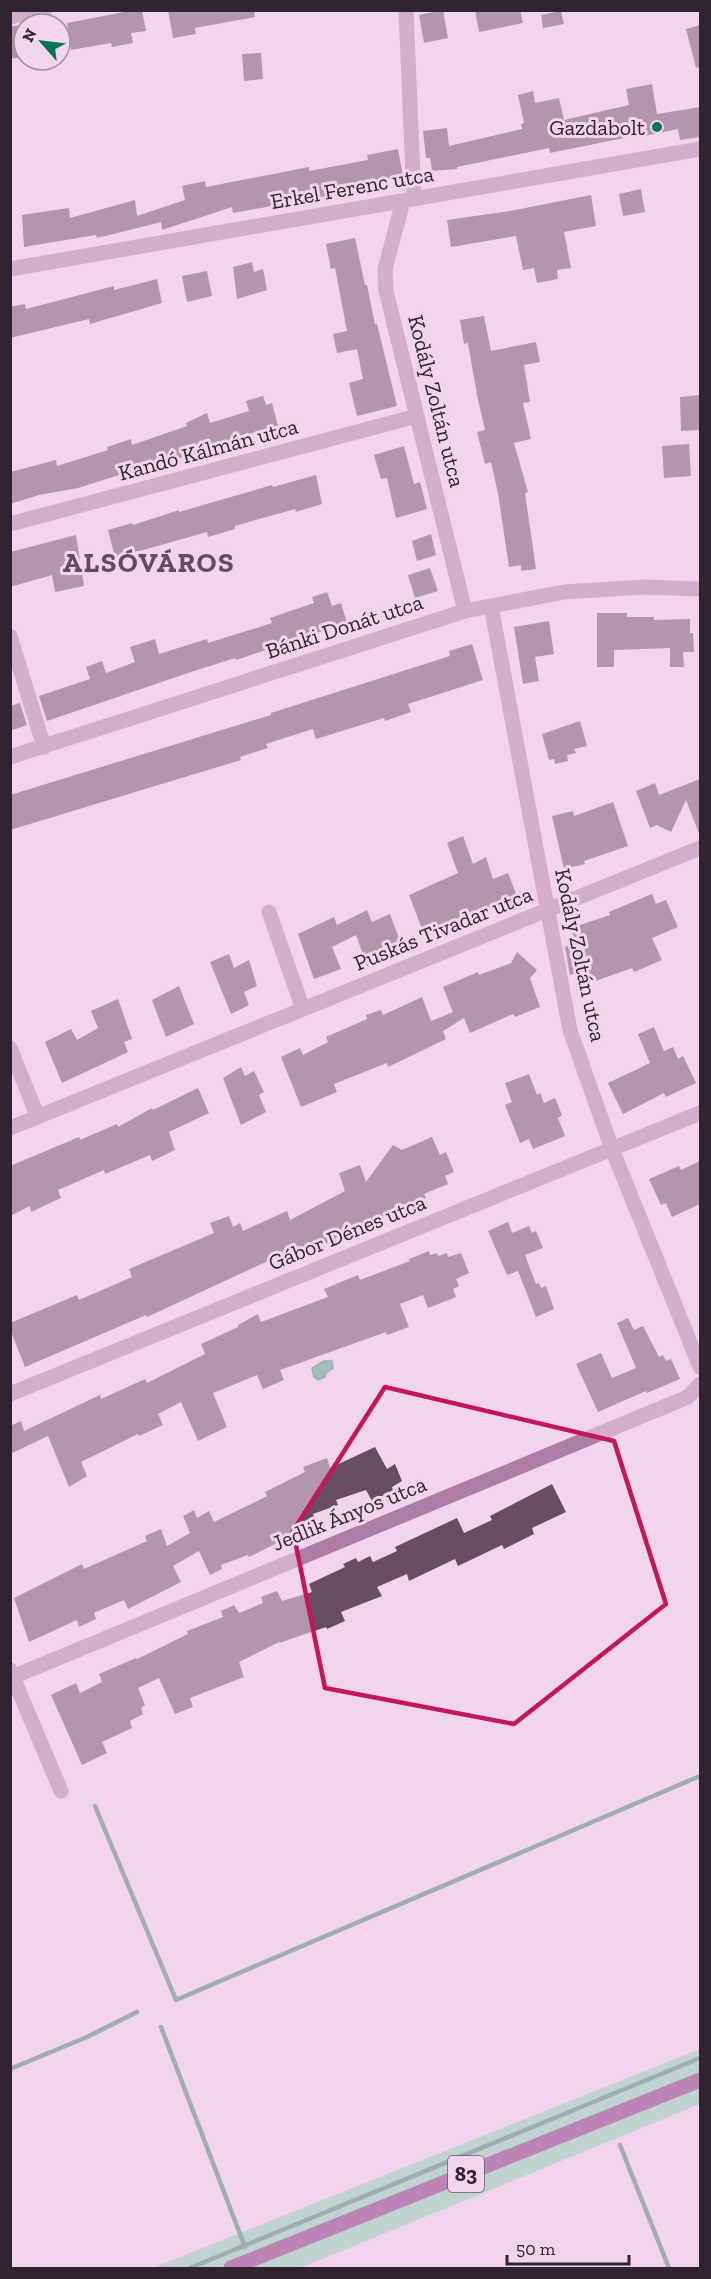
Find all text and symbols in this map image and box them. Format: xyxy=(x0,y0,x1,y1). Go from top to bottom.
north arrow xyxy=(12,12,72,72)
text: N xyxy=(18,25,40,45)
place label: Gazdabolt xyxy=(549,114,646,141)
marker: Gazdabolt xyxy=(650,120,664,134)
street label: Erkel Ferenc utca xyxy=(268,160,436,215)
street label: Kodály Zoltán utca xyxy=(402,312,471,490)
street label: Kandó Kálmán utca xyxy=(115,412,301,486)
district label: ALSÓVÁROS xyxy=(63,546,235,579)
street label: Bánki Donát utca xyxy=(262,588,426,665)
street label: Kodály Zoltán utca xyxy=(549,866,612,1045)
street label: Puskás Tivadar utca xyxy=(350,880,537,977)
street label: Gábor Dénes utca xyxy=(264,1188,430,1276)
street label: Jedlik Ányos utca xyxy=(268,1470,431,1557)
road number: 83 xyxy=(448,2156,484,2192)
scale bar xyxy=(507,2228,628,2266)
text: 50 m xyxy=(516,2238,556,2260)

